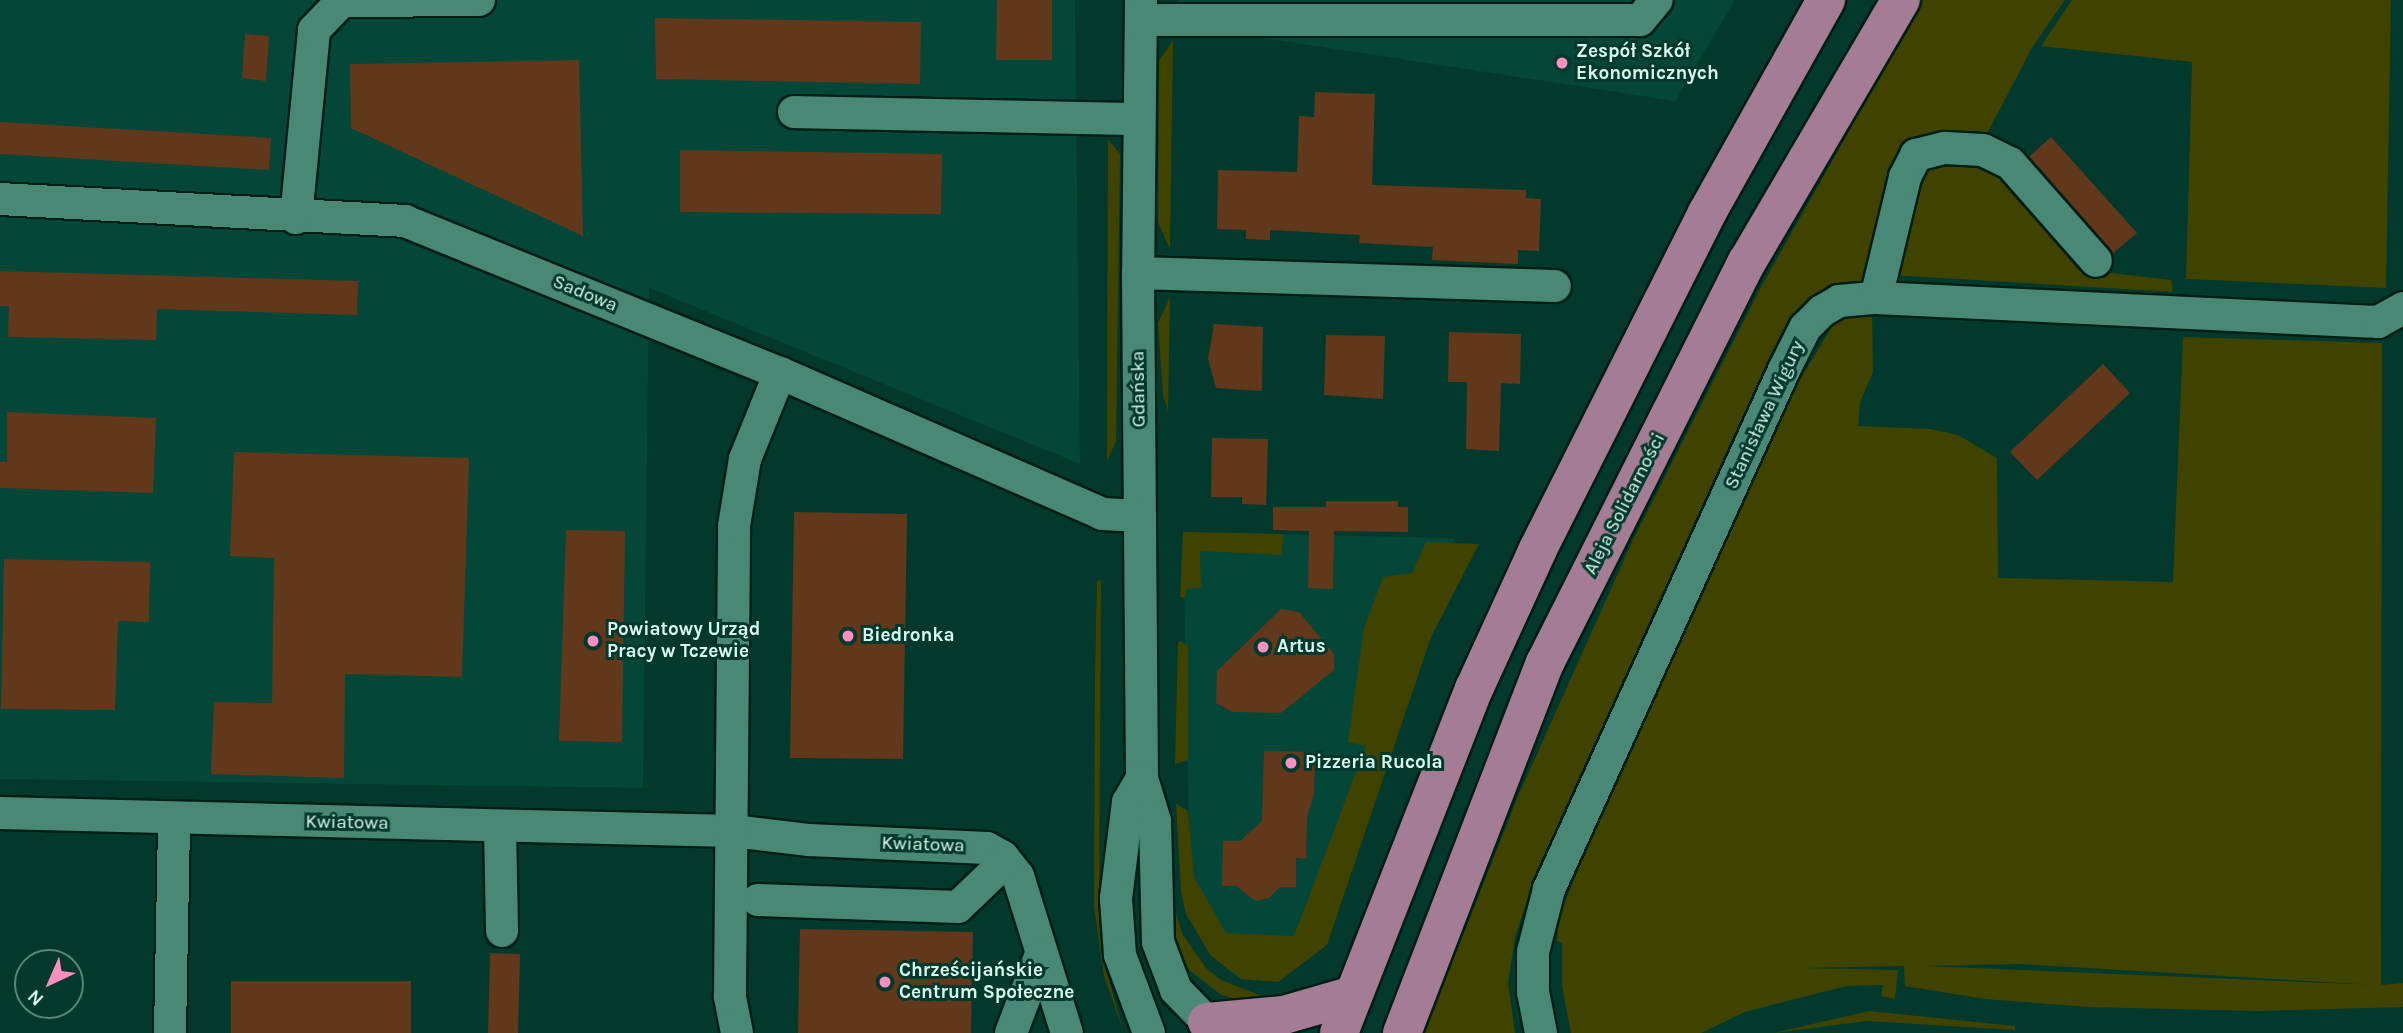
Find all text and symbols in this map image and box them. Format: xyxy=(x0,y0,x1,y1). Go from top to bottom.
place label: Zespół Szkół Ekonomicznych xyxy=(1576,41,1719,85)
marker: Zespół Szkół Ekonomicznych xyxy=(1554,55,1570,71)
street label: Sadowa xyxy=(549,271,621,317)
street label: Stanisława Wigury xyxy=(1721,337,1809,493)
street label: Gdańska xyxy=(1127,351,1151,427)
street label: Aleja Solidarności xyxy=(1580,429,1670,579)
place label: Powiatowy Urząd Pracy w Tczewie xyxy=(607,619,760,663)
place label: Biedronka xyxy=(862,625,955,647)
marker: Biedronka xyxy=(840,628,856,644)
marker: Powiatowy Urząd Pracy w Tczewie xyxy=(585,633,601,649)
place label: Artus xyxy=(1277,636,1326,658)
marker: Artus xyxy=(1255,639,1271,655)
place label: Pizzeria Rucola xyxy=(1305,752,1443,774)
marker: Pizzeria Rucola xyxy=(1283,755,1299,771)
street label: Kwiatowa xyxy=(305,811,389,835)
street label: Kwiatowa xyxy=(881,832,965,858)
north arrow xyxy=(14,949,84,1019)
place label: Chrześcijańskie Centrum Społeczne xyxy=(899,960,1074,1004)
marker: Chrześcijańskie Centrum Społeczne xyxy=(877,974,893,990)
text: N xyxy=(23,985,48,1010)

